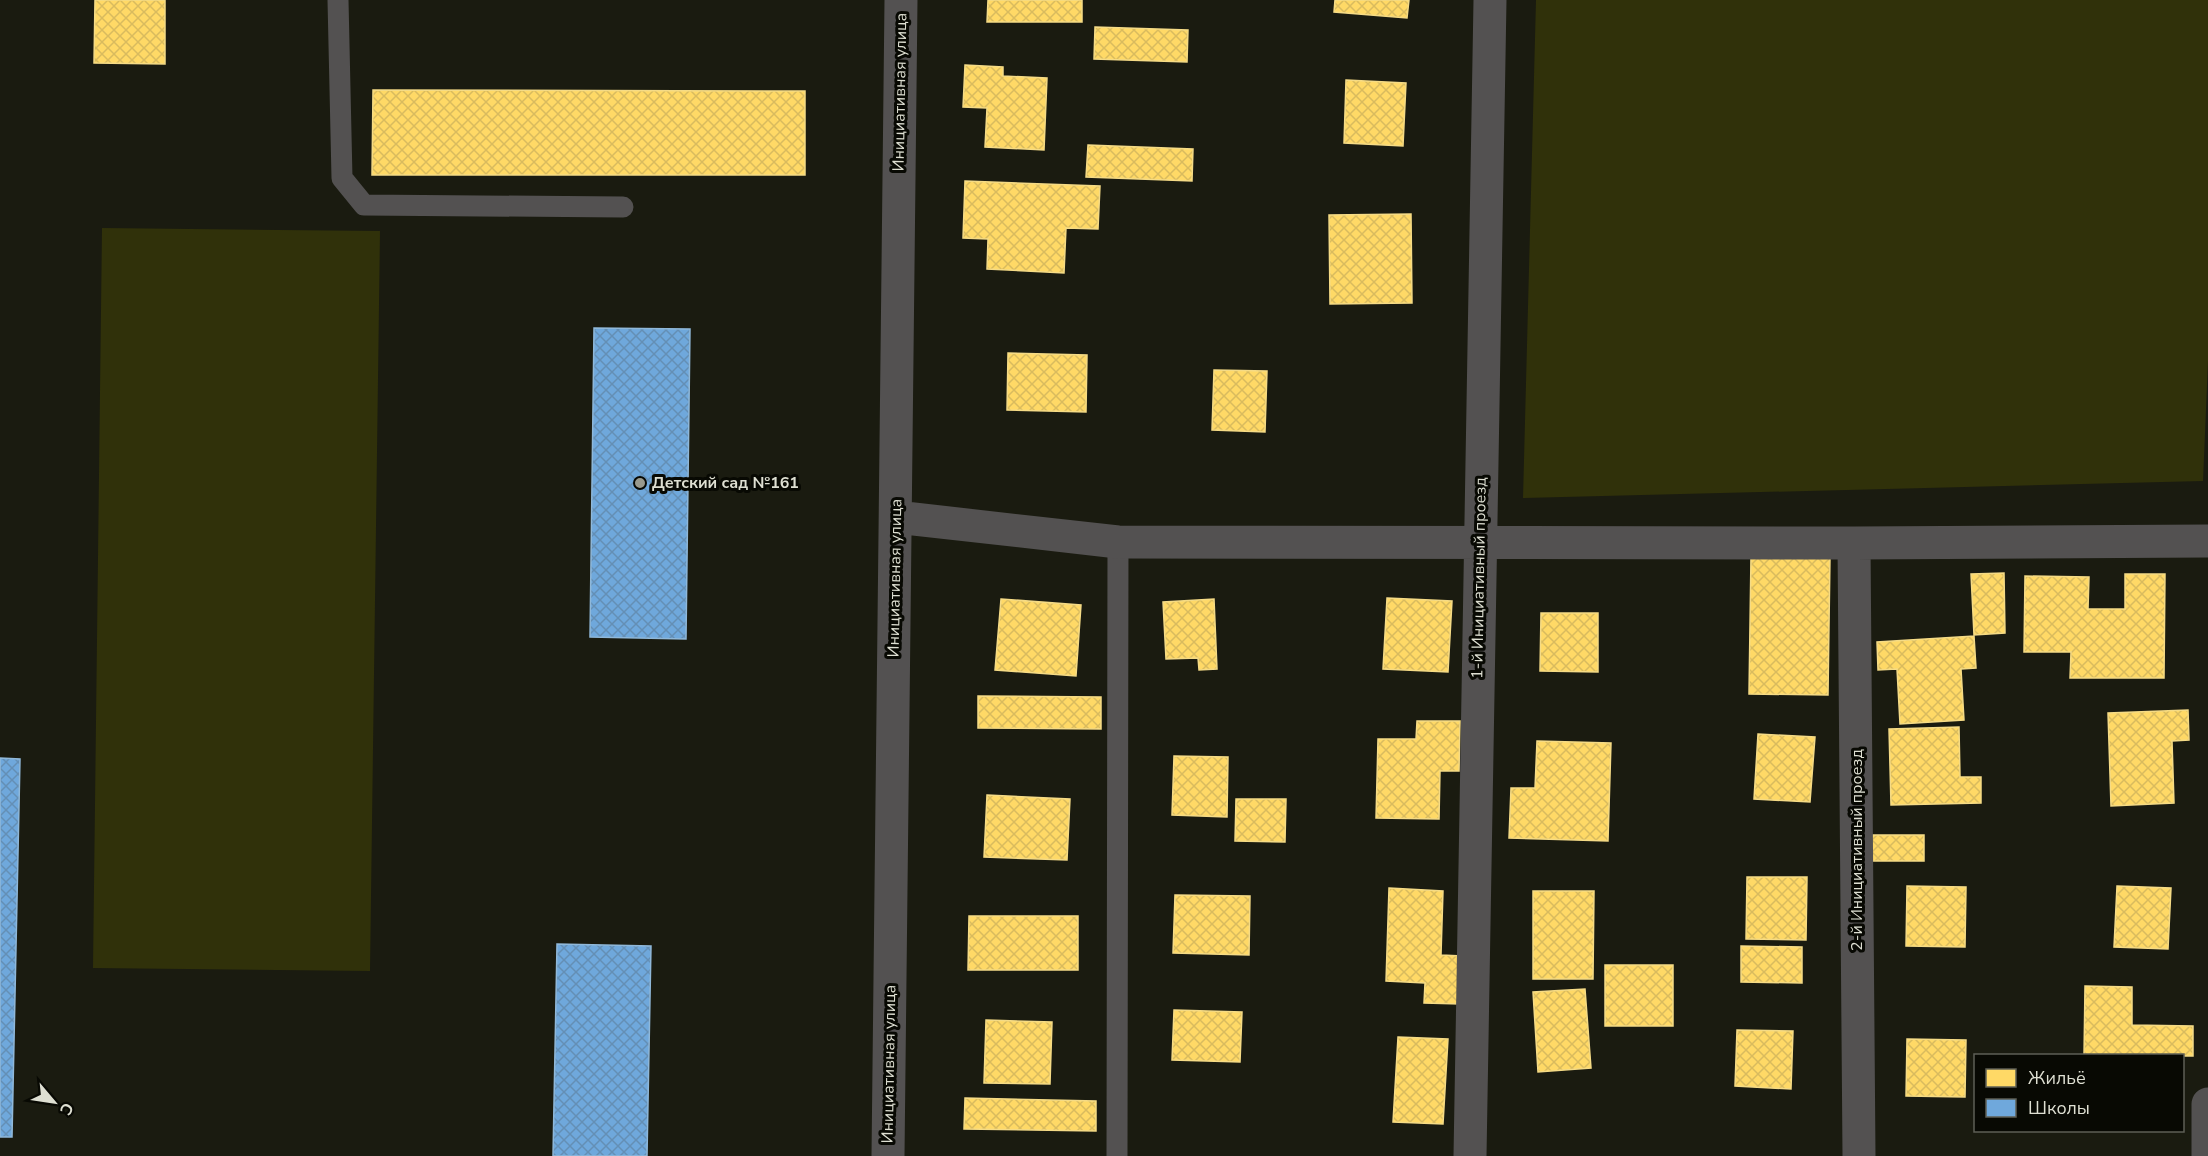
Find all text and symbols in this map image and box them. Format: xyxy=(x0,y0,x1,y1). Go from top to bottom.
street label: Инициативная улица xyxy=(888,12,912,172)
place label: Детский сад №161 xyxy=(652,472,799,494)
marker: Детский сад №161 xyxy=(633,476,647,490)
street label: 1-й Инициативный проезд xyxy=(1466,476,1492,679)
street label: Инициативная улица xyxy=(883,498,907,658)
street label: 2-й Инициативный проезд xyxy=(1846,749,1868,951)
street label: Инициативная улица xyxy=(877,984,901,1144)
legend xyxy=(1974,1054,2184,1132)
text: Жильё xyxy=(2028,1066,2086,1090)
north arrow xyxy=(24,1072,84,1132)
text: Школы xyxy=(2028,1096,2090,1120)
text: С xyxy=(54,1099,79,1119)

